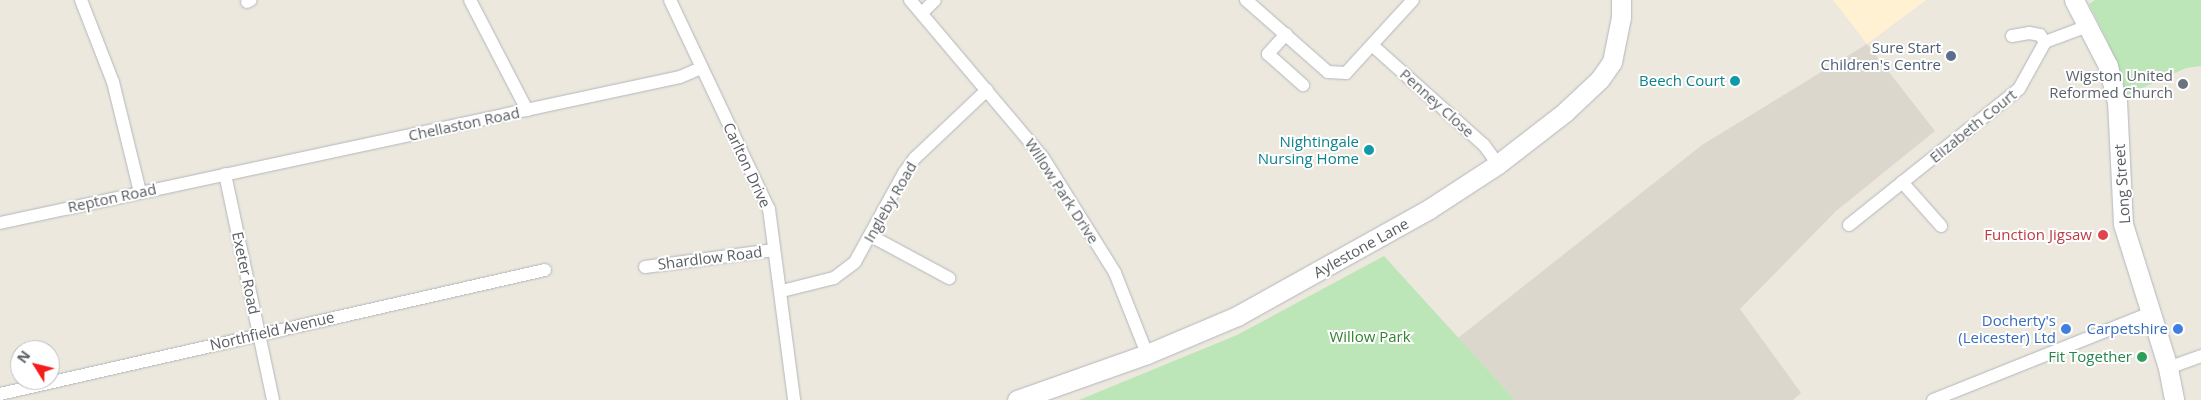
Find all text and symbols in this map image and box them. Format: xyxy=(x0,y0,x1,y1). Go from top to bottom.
place label: Sure Start Children's Centre xyxy=(1821,38,1941,73)
marker: Sure Start Children's Centre xyxy=(1945,50,1957,62)
street label: Penney Close xyxy=(1396,65,1478,141)
place label: Wigston United Reformed Church xyxy=(2049,66,2173,101)
place label: Beech Court xyxy=(1639,72,1725,90)
marker: Beech Court xyxy=(1729,75,1741,87)
marker: Wigston United Reformed Church xyxy=(2177,78,2189,90)
street label: Elizabeth Court xyxy=(1926,86,2020,166)
street label: Chellaston Road xyxy=(407,103,521,145)
street label: Carlton Drive xyxy=(719,120,775,210)
place label: Nightingale Nursing Home xyxy=(1258,132,1359,167)
street label: Willow Park Drive xyxy=(1021,135,1103,247)
street label: Long Street xyxy=(2110,143,2134,225)
marker: Nightingale Nursing Home xyxy=(1363,144,1375,156)
street label: Ingleby Road xyxy=(860,158,920,246)
street label: Repton Road xyxy=(66,180,158,216)
street label: Aylestone Lane xyxy=(1310,214,1412,282)
place label: Function Jigsaw xyxy=(1984,226,2092,244)
marker: Function Jigsaw xyxy=(2096,228,2110,242)
street label: Exeter Road xyxy=(228,230,264,316)
street label: Shardlow Road xyxy=(657,243,763,273)
street label: Northfield Avenue xyxy=(208,308,336,354)
place label: Docherty's (Leicester) Ltd xyxy=(1958,311,2056,346)
place label: Carpetshire xyxy=(2086,320,2168,338)
marker: Docherty's (Leicester) Ltd xyxy=(2060,323,2072,335)
marker: Carpetshire xyxy=(2172,323,2184,335)
park label: Willow Park xyxy=(1329,328,1411,346)
north arrow xyxy=(10,340,60,390)
text: N xyxy=(12,346,34,367)
place label: Fit Together xyxy=(2048,348,2132,366)
marker: Fit Together xyxy=(2136,351,2148,363)

